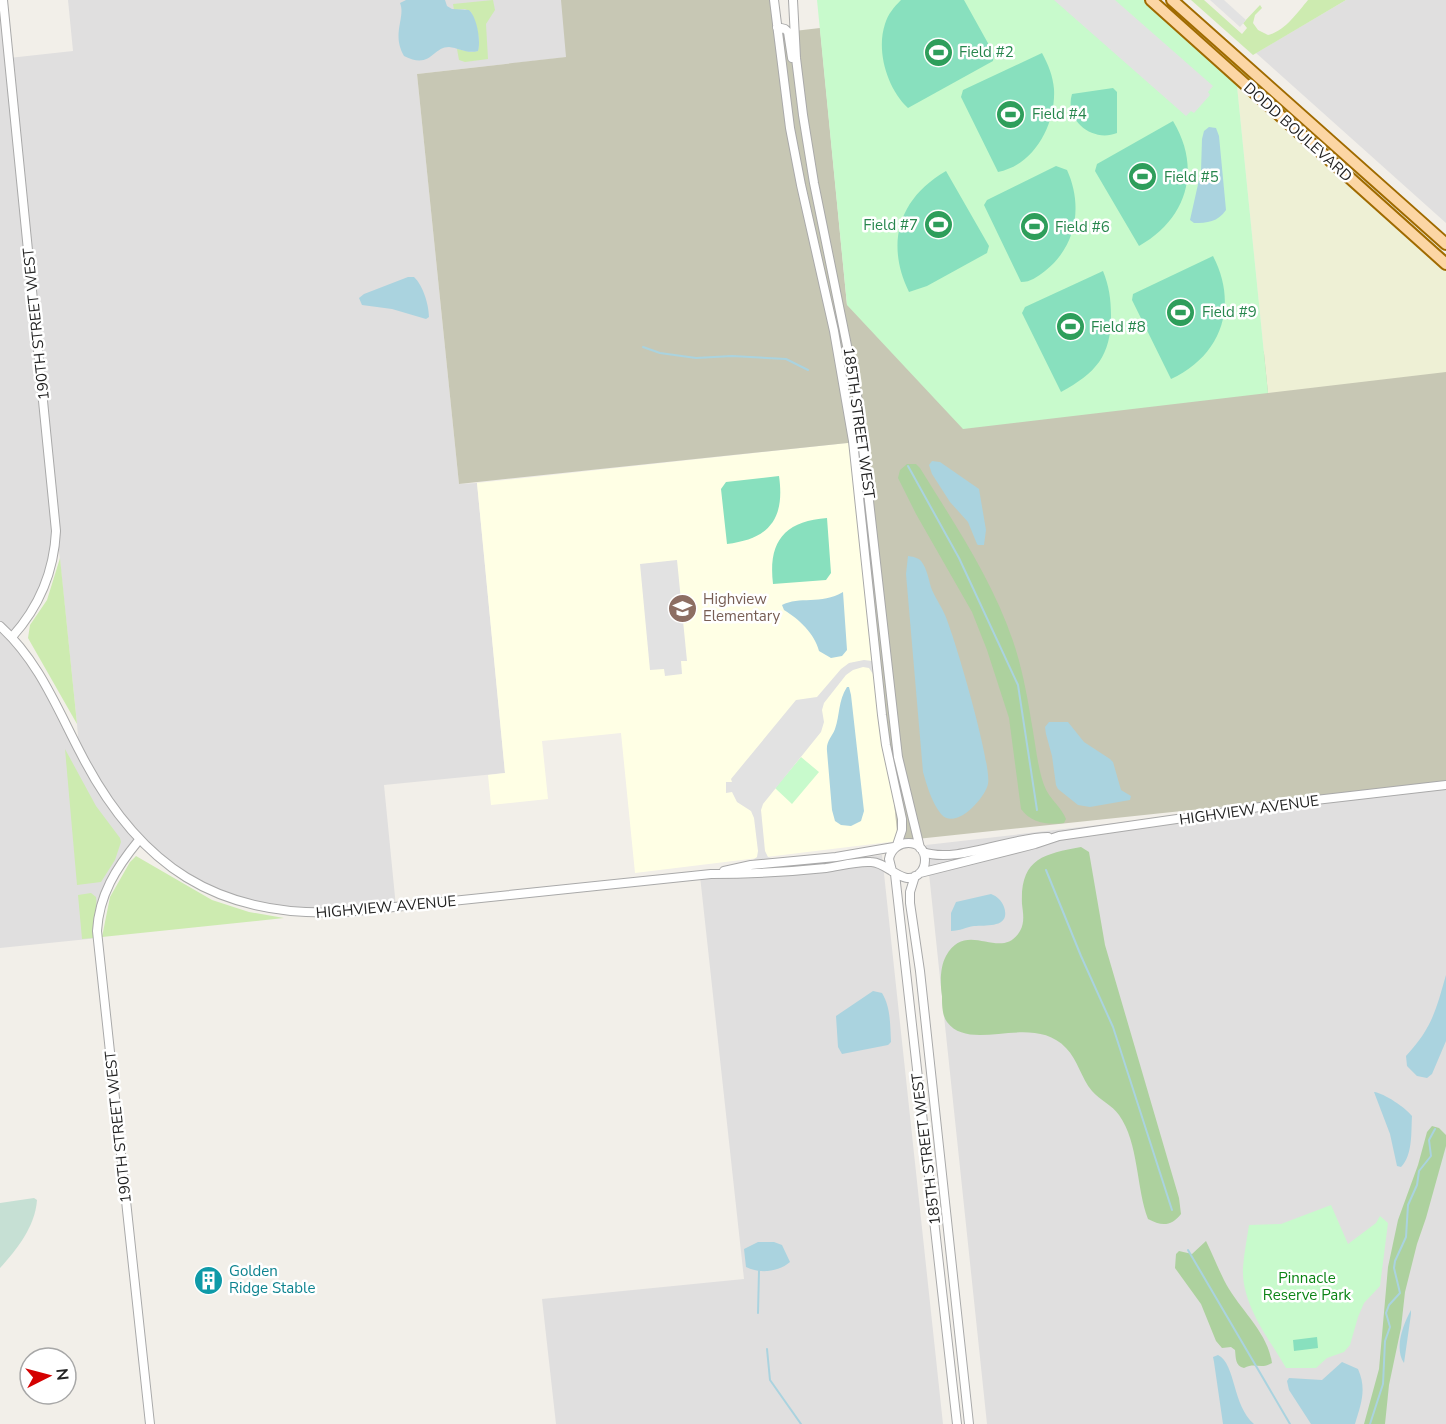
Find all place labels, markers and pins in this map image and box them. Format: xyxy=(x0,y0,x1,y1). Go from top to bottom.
sports icon: Field #2 xyxy=(922,36,954,68)
place label: Field #2 xyxy=(959,42,1014,62)
sports icon: Field #4 xyxy=(995,98,1027,130)
place label: Field #4 xyxy=(1032,104,1087,124)
sports icon: Field #5 xyxy=(1127,161,1159,193)
place label: Field #5 xyxy=(1164,167,1219,187)
sports icon: Field #7 xyxy=(923,209,955,241)
sports icon: Field #6 xyxy=(1018,211,1050,243)
place label: Field #7 xyxy=(863,215,918,235)
place label: Field #6 xyxy=(1055,217,1110,237)
sports icon: Field #9 xyxy=(1165,296,1197,328)
place label: Field #9 xyxy=(1202,302,1257,322)
sports icon: Field #8 xyxy=(1054,311,1086,343)
place label: Field #8 xyxy=(1091,317,1146,337)
place label: Highview Elementary xyxy=(703,589,780,626)
school or university icon: Highview Elementary xyxy=(666,592,698,624)
place label: Golden Ridge Stable xyxy=(229,1261,315,1298)
building icon: Golden Ridge Stable xyxy=(192,1264,224,1296)

